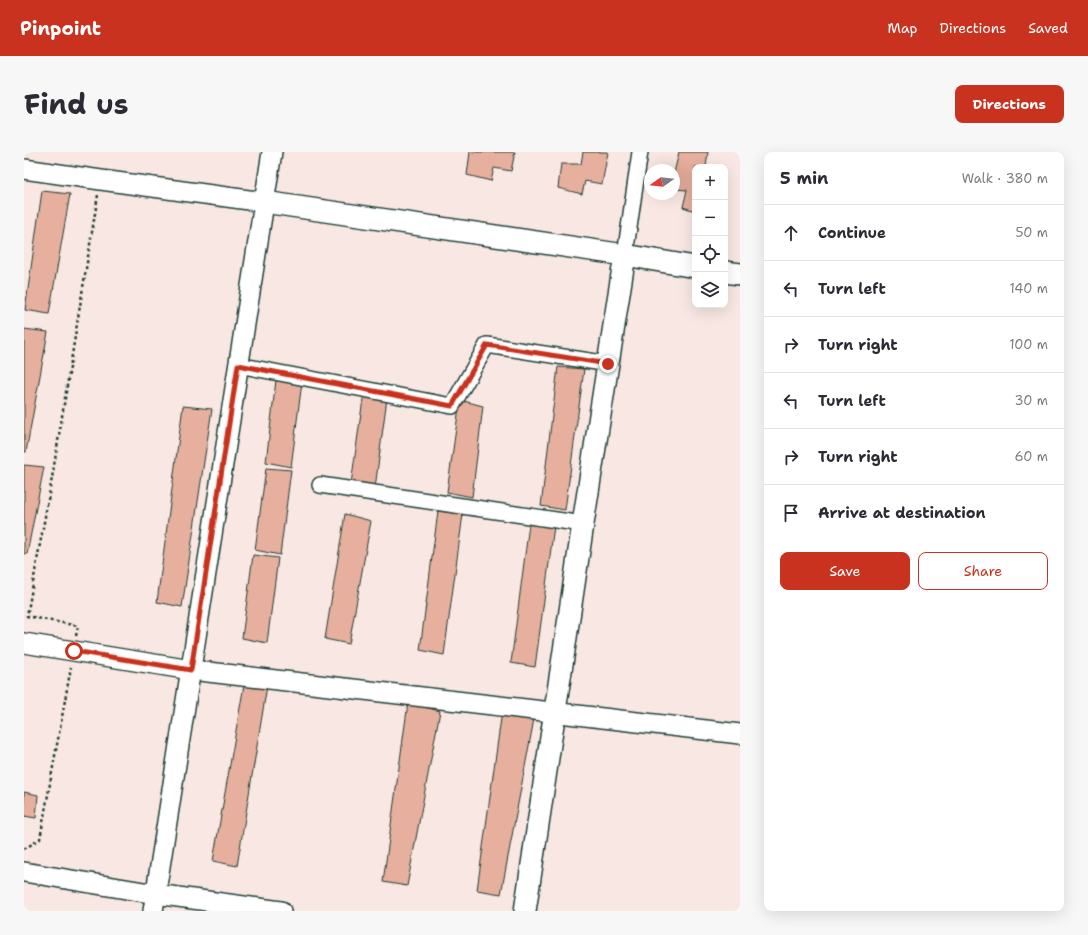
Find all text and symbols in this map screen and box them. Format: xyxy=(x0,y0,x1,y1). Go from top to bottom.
text: Pinpoint xyxy=(20,16,101,41)
text: Map xyxy=(888,19,918,37)
text: Directions xyxy=(940,19,1006,37)
text: Saved xyxy=(1028,19,1068,37)
text: Find us xyxy=(24,85,129,123)
button: Directions xyxy=(955,85,1064,123)
north arrow xyxy=(644,164,680,200)
map controls xyxy=(692,164,728,308)
button: + xyxy=(692,164,728,200)
text: 5 min xyxy=(780,167,828,189)
text: Walk · 380 m xyxy=(962,170,1048,187)
button: − xyxy=(692,200,728,236)
icon: ahead xyxy=(780,222,802,244)
text: Continue xyxy=(818,223,886,243)
text: 50 m xyxy=(1015,224,1048,241)
button: locate xyxy=(692,236,728,272)
button: layers xyxy=(692,272,728,308)
icon: left xyxy=(780,278,802,300)
text: Turn left xyxy=(818,279,886,299)
text: 140 m xyxy=(1009,280,1048,297)
icon: right xyxy=(780,334,802,356)
text: Turn right xyxy=(818,335,898,355)
text: 100 m xyxy=(1009,336,1048,353)
route end xyxy=(599,355,617,373)
icon: left xyxy=(780,390,802,412)
text: Turn left xyxy=(818,391,886,411)
text: 30 m xyxy=(1014,392,1048,409)
icon: right xyxy=(780,446,802,468)
text: Turn right xyxy=(818,447,898,467)
text: 60 m xyxy=(1015,448,1048,465)
icon: arrive xyxy=(780,502,802,524)
text: Arrive at destination xyxy=(818,503,986,523)
button: Save xyxy=(780,552,910,590)
button: Share xyxy=(918,552,1048,590)
route start xyxy=(65,642,83,660)

